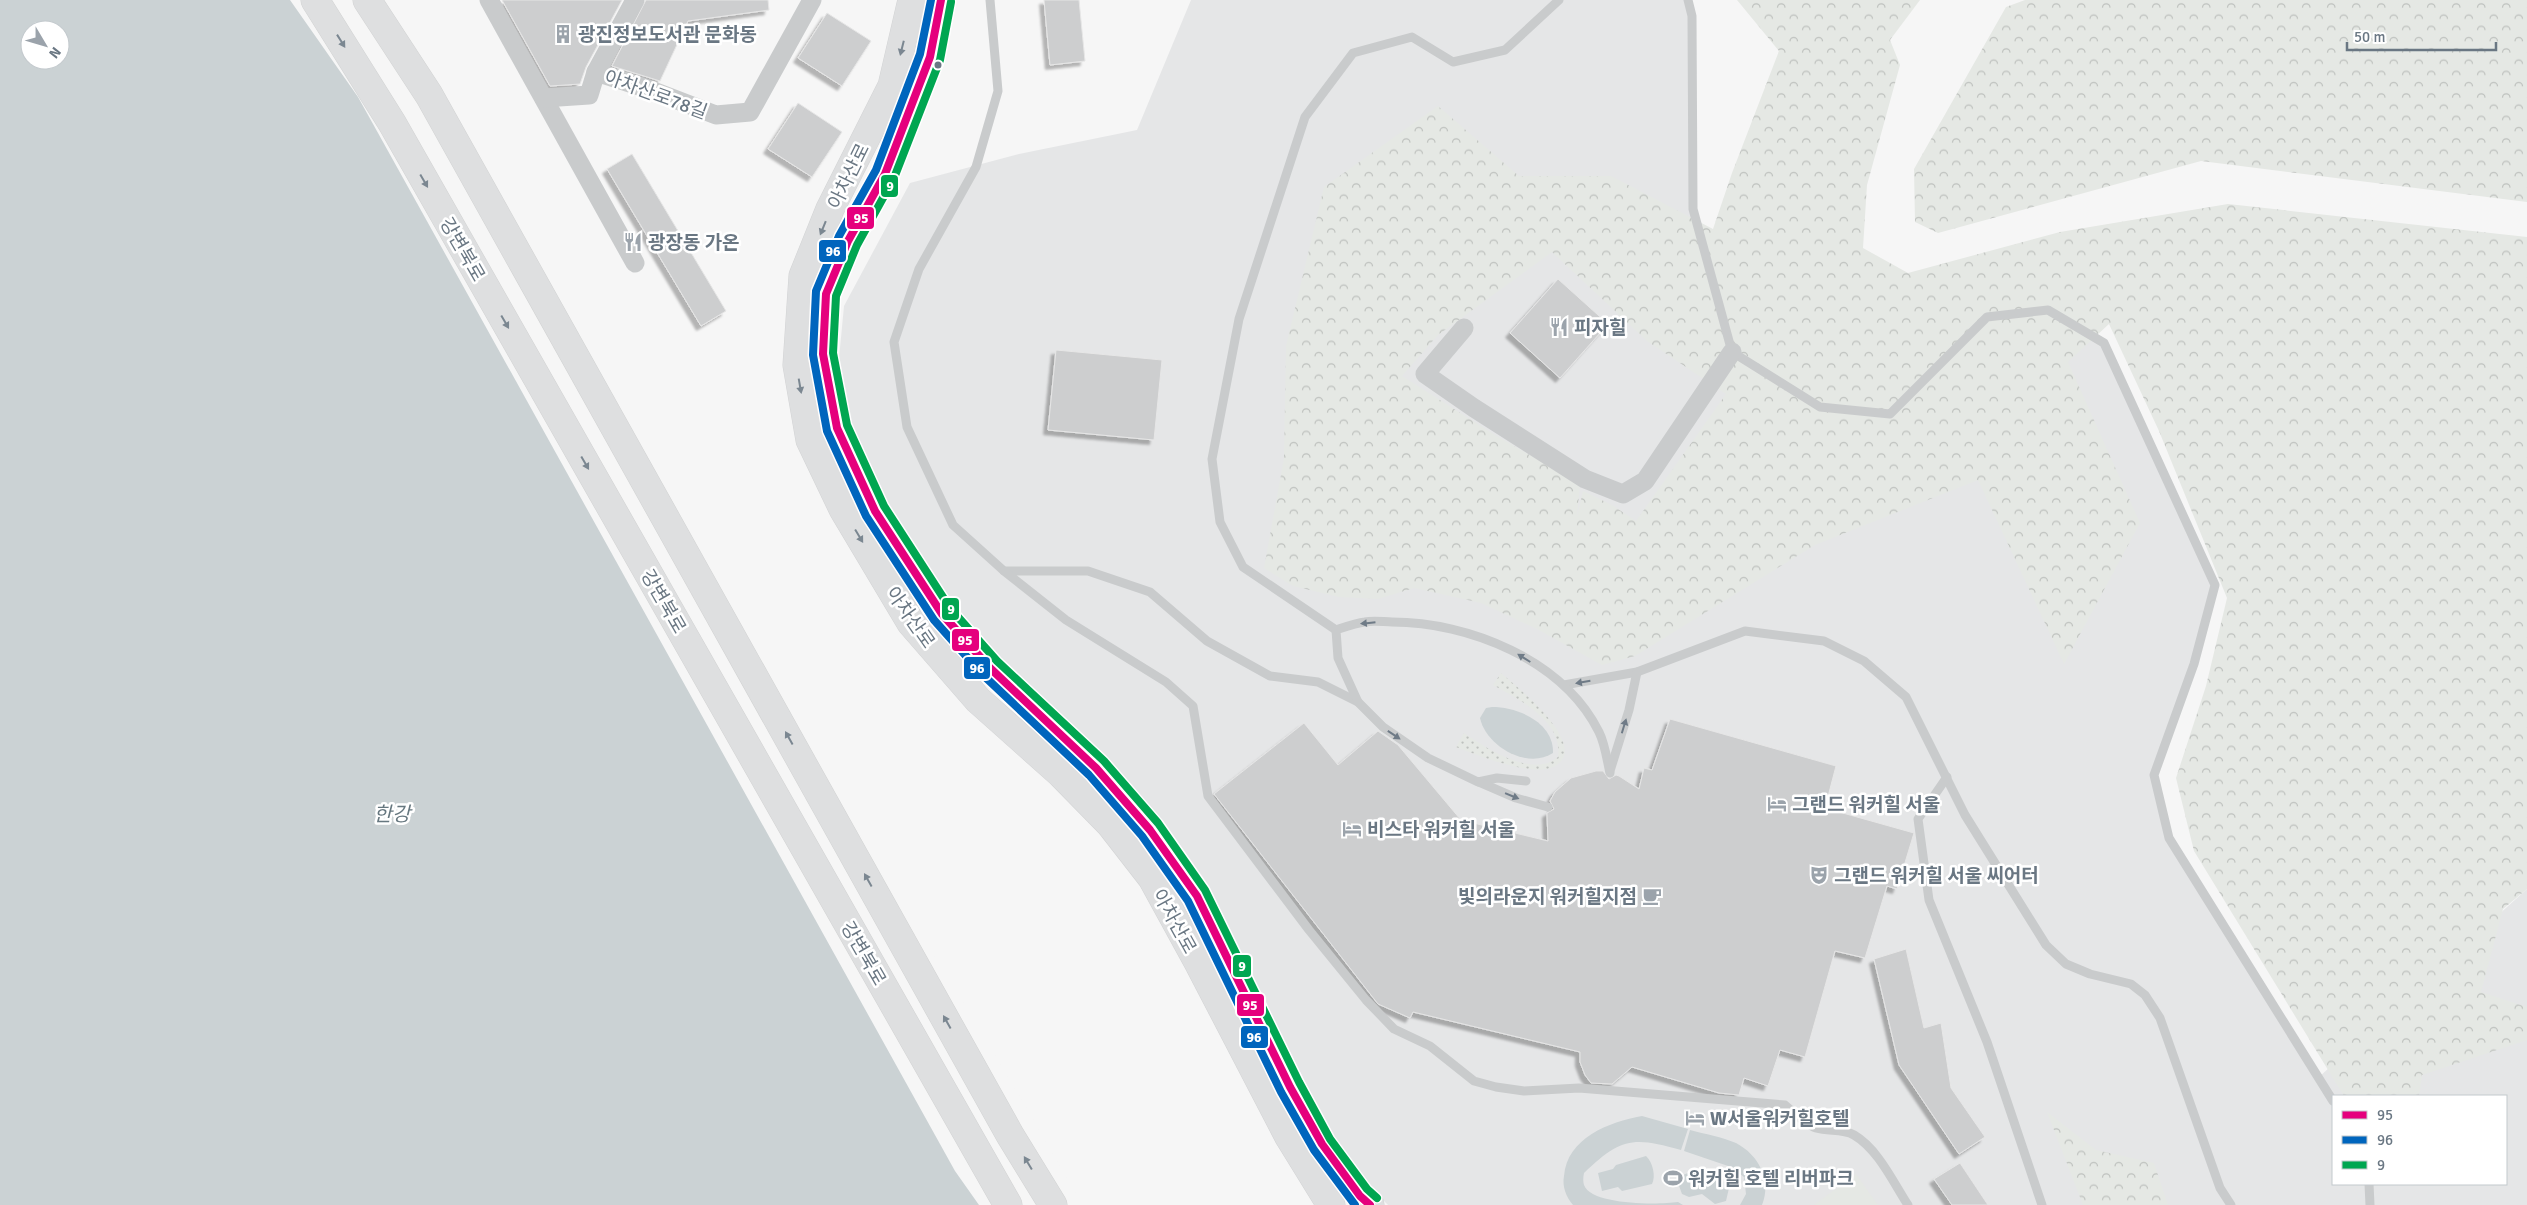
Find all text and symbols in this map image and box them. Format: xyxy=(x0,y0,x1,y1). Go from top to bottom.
north arrow xyxy=(20,20,70,70)
scale bar xyxy=(2347,20,2496,52)
building icon: 광진정보도서관 문화동 xyxy=(552,23,574,45)
place label: 광진정보도서관 문화동 xyxy=(578,23,757,47)
text: 50 m xyxy=(2354,28,2385,46)
one-way arrow xyxy=(336,35,345,48)
one-way arrow xyxy=(898,40,906,55)
text: N xyxy=(45,44,65,62)
unlabelled marker xyxy=(933,60,943,70)
street label: 아차산로78길 xyxy=(601,65,710,125)
street label: 아차산로 xyxy=(823,140,875,213)
one-way arrow xyxy=(420,174,429,187)
line badge: 9 xyxy=(880,174,899,198)
text: 9 xyxy=(886,178,894,195)
line badge: 95 xyxy=(846,206,875,230)
text: 95 xyxy=(853,210,869,227)
street label: 강변북로 xyxy=(434,213,490,286)
one-way arrow xyxy=(819,220,826,235)
restaurant icon: 광장동 가온 xyxy=(622,231,644,253)
place label: 광장동 가온 xyxy=(648,231,740,255)
line badge: 96 xyxy=(818,239,847,263)
text: 96 xyxy=(825,243,841,260)
one-way arrow xyxy=(501,314,509,329)
restaurant icon: 피자힐 xyxy=(1548,316,1570,338)
place label: 피자힐 xyxy=(1574,316,1626,340)
one-way arrow xyxy=(797,378,805,394)
one-way arrow xyxy=(581,456,590,470)
one-way arrow xyxy=(854,529,863,542)
street label: 강변북로 xyxy=(635,565,691,638)
street label: 아차산로 xyxy=(880,582,940,653)
line badge: 9 xyxy=(941,597,960,621)
text: 9 xyxy=(947,601,955,618)
one-way arrow xyxy=(1359,619,1375,627)
line badge: 95 xyxy=(951,628,980,652)
text: 95 xyxy=(957,632,973,649)
one-way arrow xyxy=(1517,653,1530,662)
line badge: 96 xyxy=(963,656,991,680)
text: 96 xyxy=(969,660,985,677)
one-way arrow xyxy=(1575,678,1591,686)
one-way arrow xyxy=(1621,718,1629,733)
one-way arrow xyxy=(1388,730,1401,740)
one-way arrow xyxy=(784,732,793,745)
one-way arrow xyxy=(1505,793,1519,801)
hotel icon: 그랜드 워커힐 서울 xyxy=(1766,793,1788,815)
place label: 그랜드 워커힐 서울 xyxy=(1792,793,1940,817)
water label: 한강 xyxy=(374,802,413,827)
hotel icon: 비스타 워커힐 서울 xyxy=(1341,818,1363,840)
place label: 비스타 워커힐 서울 xyxy=(1367,818,1515,842)
theatre icon: 그랜드 워커힐 서울 씨어터 xyxy=(1808,864,1830,886)
place label: 그랜드 워커힐 서울 씨어터 xyxy=(1834,864,2039,888)
one-way arrow xyxy=(864,873,872,888)
street label: 아차산로 xyxy=(1147,885,1202,958)
place label: 빛의라운지 워커힐지점 xyxy=(1458,885,1637,909)
cafe icon: 빛의라운지 워커힐지점 xyxy=(1641,885,1663,907)
street label: 강변북로 xyxy=(835,917,891,990)
line badge: 9 xyxy=(1232,954,1252,978)
text: 9 xyxy=(1238,958,1246,975)
line badge: 95 xyxy=(1236,993,1265,1017)
text: 95 xyxy=(1242,997,1258,1014)
one-way arrow xyxy=(943,1015,952,1029)
line badge: 96 xyxy=(1240,1025,1269,1049)
text: 96 xyxy=(1246,1029,1262,1046)
legend xyxy=(2332,1095,2507,1185)
text: 95 xyxy=(2377,1106,2393,1124)
hotel icon: W서울워커힐호텔 xyxy=(1684,1107,1706,1129)
place label: W서울워커힐호텔 xyxy=(1710,1107,1850,1131)
text: 96 xyxy=(2377,1131,2393,1149)
text: 9 xyxy=(2377,1156,2385,1174)
one-way arrow xyxy=(1023,1157,1032,1170)
sports icon: 워커힐 호텔 리버파크 xyxy=(1662,1167,1684,1189)
place label: 워커힐 호텔 리버파크 xyxy=(1688,1167,1854,1191)

